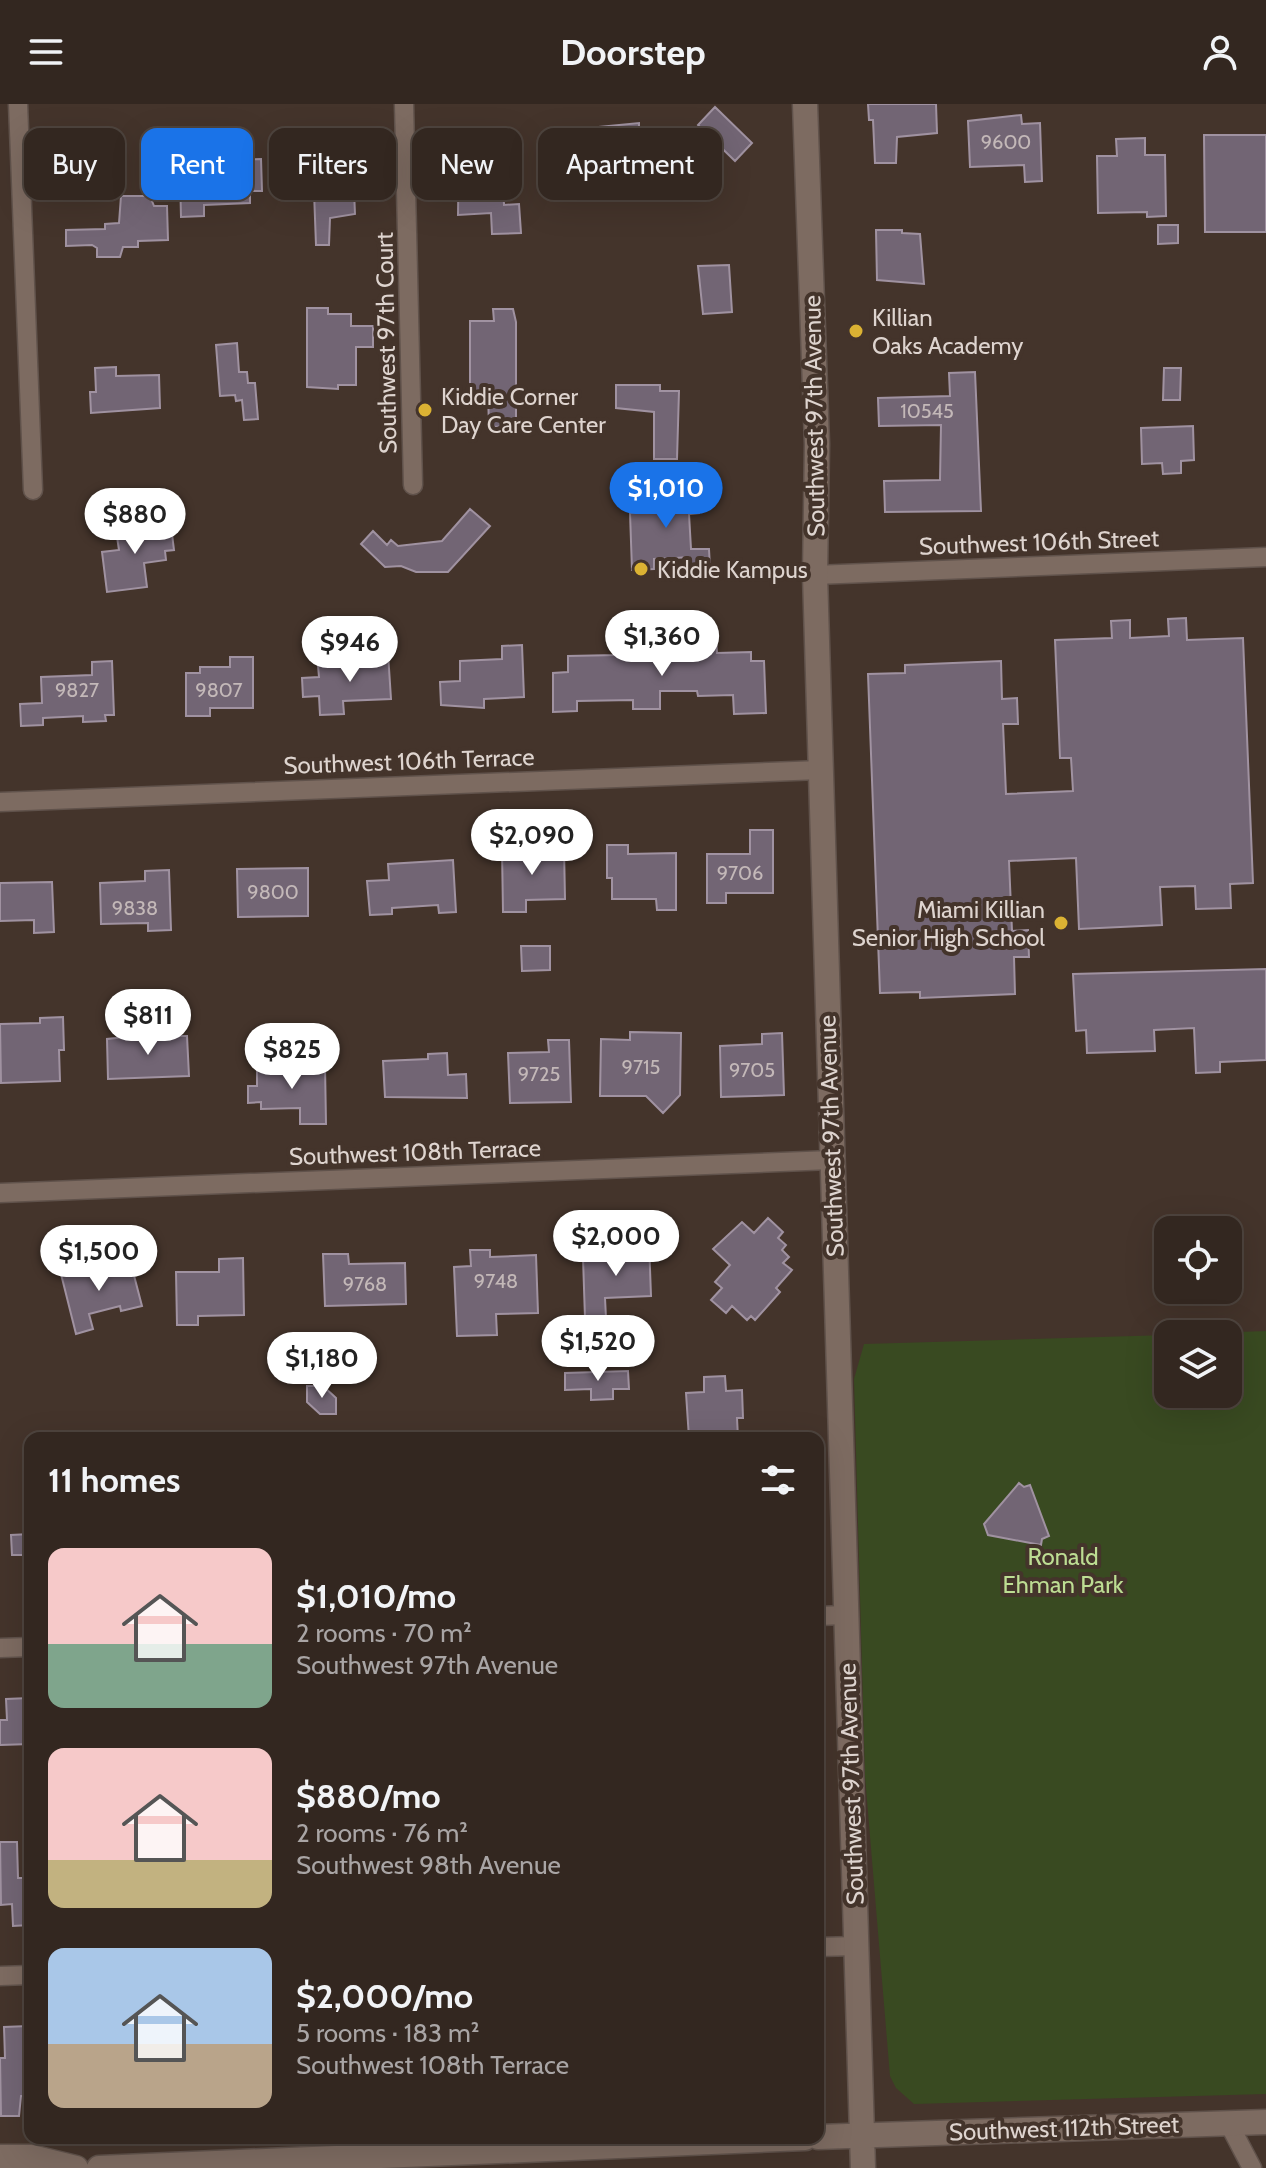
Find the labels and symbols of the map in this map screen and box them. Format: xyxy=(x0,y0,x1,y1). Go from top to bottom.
house number: 9600 xyxy=(981,130,1031,154)
street label: Southwest 97th Court xyxy=(370,232,402,454)
street label: Southwest 97th Avenue xyxy=(797,295,831,537)
place label: Killian Oaks Academy xyxy=(872,303,1023,360)
marker: Killian Oaks Academy xyxy=(847,322,865,340)
place label: Kiddie Corner Day Care Center xyxy=(441,382,606,439)
house number: 10545 xyxy=(900,399,954,423)
marker: Kiddie Corner Day Care Center xyxy=(416,401,434,419)
pin: $1,010 xyxy=(601,462,731,530)
pin: $880 xyxy=(88,488,182,556)
street label: Southwest 106th Street xyxy=(919,523,1159,561)
place label: Kiddie Kampus xyxy=(657,555,808,584)
marker: Kiddie Kampus xyxy=(632,560,650,578)
pin: $1,360 xyxy=(597,610,727,678)
pin: $946 xyxy=(303,616,397,684)
house number: 9827 xyxy=(55,678,99,702)
house number: 9807 xyxy=(195,678,243,702)
street label: Southwest 106th Terrace xyxy=(283,742,535,780)
pin: $2,090 xyxy=(467,809,597,877)
house number: 9706 xyxy=(717,861,763,885)
house number: 9800 xyxy=(247,880,299,904)
place label: Miami Killian Senior High School xyxy=(852,895,1045,952)
house number: 9838 xyxy=(112,896,158,920)
marker: Miami Killian Senior High School xyxy=(1052,914,1070,932)
pin: $811 xyxy=(101,989,195,1057)
street label: Southwest 97th Avenue xyxy=(812,1015,850,1257)
pin: $825 xyxy=(245,1023,339,1091)
house number: 9715 xyxy=(622,1055,660,1079)
house number: 9705 xyxy=(729,1058,775,1082)
house number: 9725 xyxy=(518,1062,560,1086)
street label: Southwest 108th Terrace xyxy=(289,1133,541,1171)
pin: $2,000 xyxy=(551,1210,681,1278)
pin: $1,500 xyxy=(34,1225,164,1293)
house number: 9748 xyxy=(474,1269,518,1293)
house number: 9768 xyxy=(343,1272,387,1296)
pin: $1,520 xyxy=(533,1315,663,1383)
pin: $1,180 xyxy=(257,1332,387,1400)
park label: Ronald Ehman Park xyxy=(1003,1542,1124,1599)
street label: Southwest 97th Avenue xyxy=(832,1663,870,1905)
street label: Southwest 112th Street xyxy=(949,2109,1179,2147)

